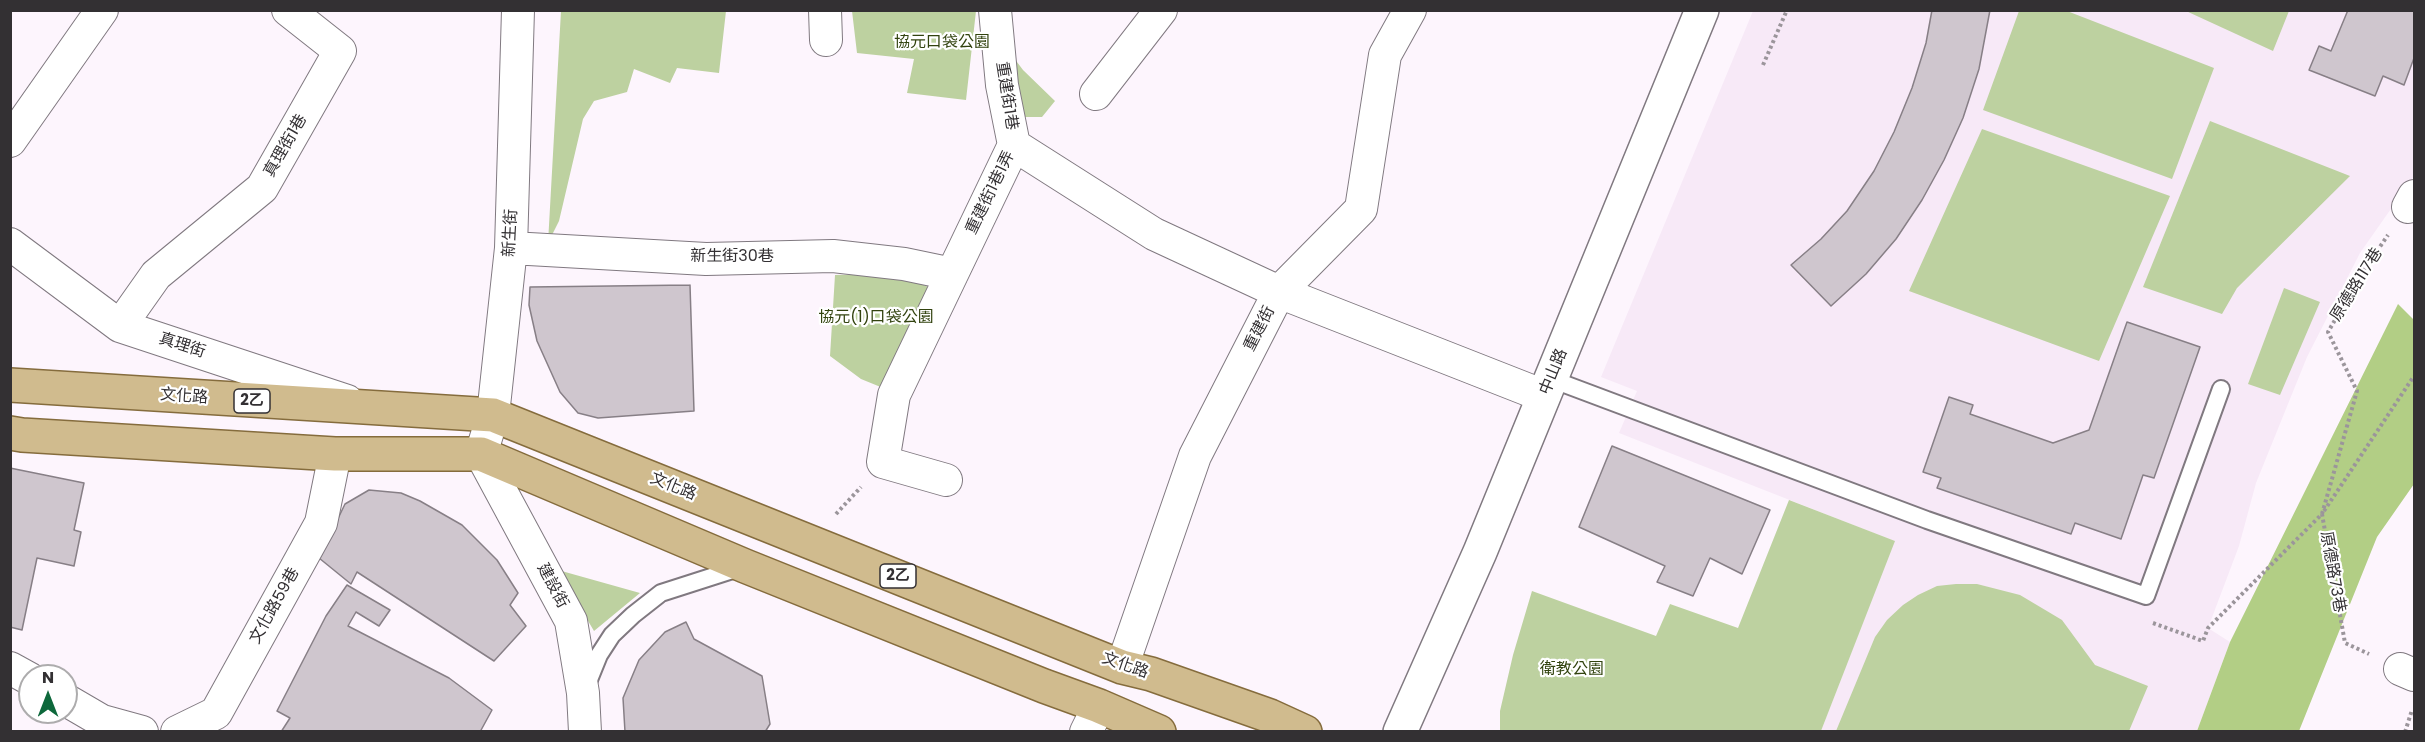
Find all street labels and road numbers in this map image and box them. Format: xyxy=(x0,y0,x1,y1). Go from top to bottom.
street label: 重建街1巷 xyxy=(991,60,1021,132)
street label: 真理街1巷 xyxy=(260,111,312,181)
street label: 重建街1巷1弄 xyxy=(963,148,1019,238)
street label: 新生街 xyxy=(500,209,522,257)
street label: 原德路117巷 xyxy=(2327,245,2387,325)
street label: 新生街30巷 xyxy=(690,247,774,267)
street label: 重建街 xyxy=(1241,303,1279,355)
street label: 真理街 xyxy=(156,329,208,363)
street label: 中山路 xyxy=(1536,346,1572,398)
street label: 文化路 xyxy=(159,386,209,408)
road number: 2乙 xyxy=(234,389,270,413)
street label: 文化路 xyxy=(647,469,699,505)
street label: 原德路73巷 xyxy=(2315,530,2349,614)
street label: 建設街 xyxy=(532,560,572,612)
road number: 2乙 xyxy=(880,564,916,588)
street label: 文化路59巷 xyxy=(246,565,304,647)
street label: 文化路 xyxy=(1099,649,1151,683)

